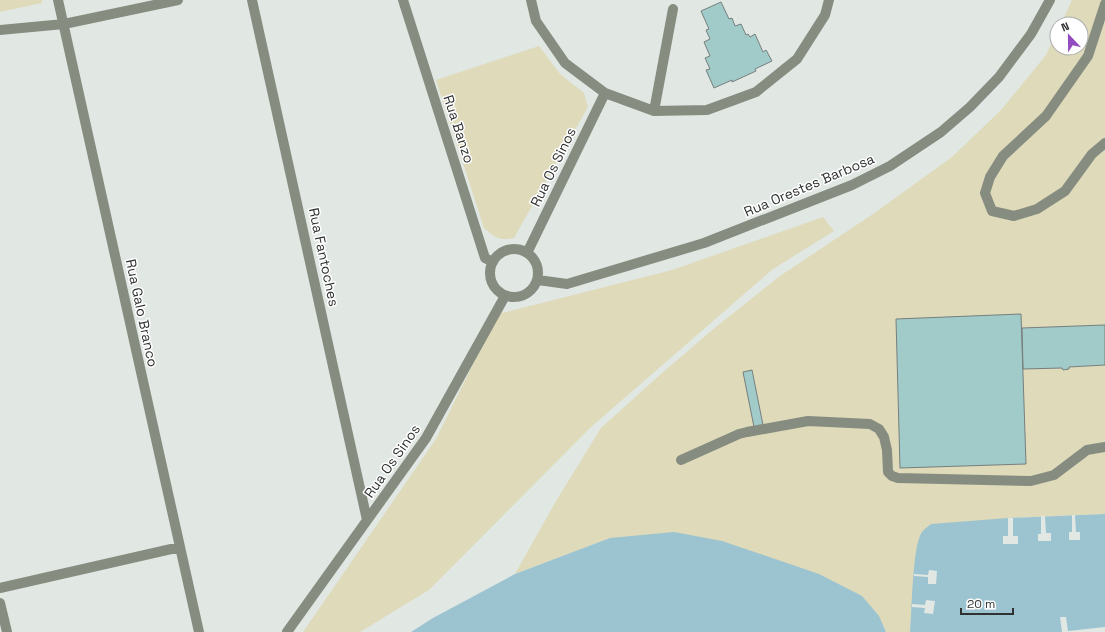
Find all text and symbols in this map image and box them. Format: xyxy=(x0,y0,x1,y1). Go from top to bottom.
north arrow xyxy=(1049,16,1089,56)
text: N xyxy=(1059,19,1071,35)
street label: Rua Banzo xyxy=(440,93,478,165)
street label: Rua Os Sinos xyxy=(526,124,580,210)
street label: Rua Orestes Barbosa xyxy=(741,149,877,221)
street label: Rua Fantoches xyxy=(305,206,343,308)
street label: Rua Galo Branco xyxy=(122,257,162,369)
street label: Rua Os Sinos xyxy=(360,421,424,501)
scale bar xyxy=(961,590,1013,616)
text: 20 m xyxy=(967,596,995,612)

